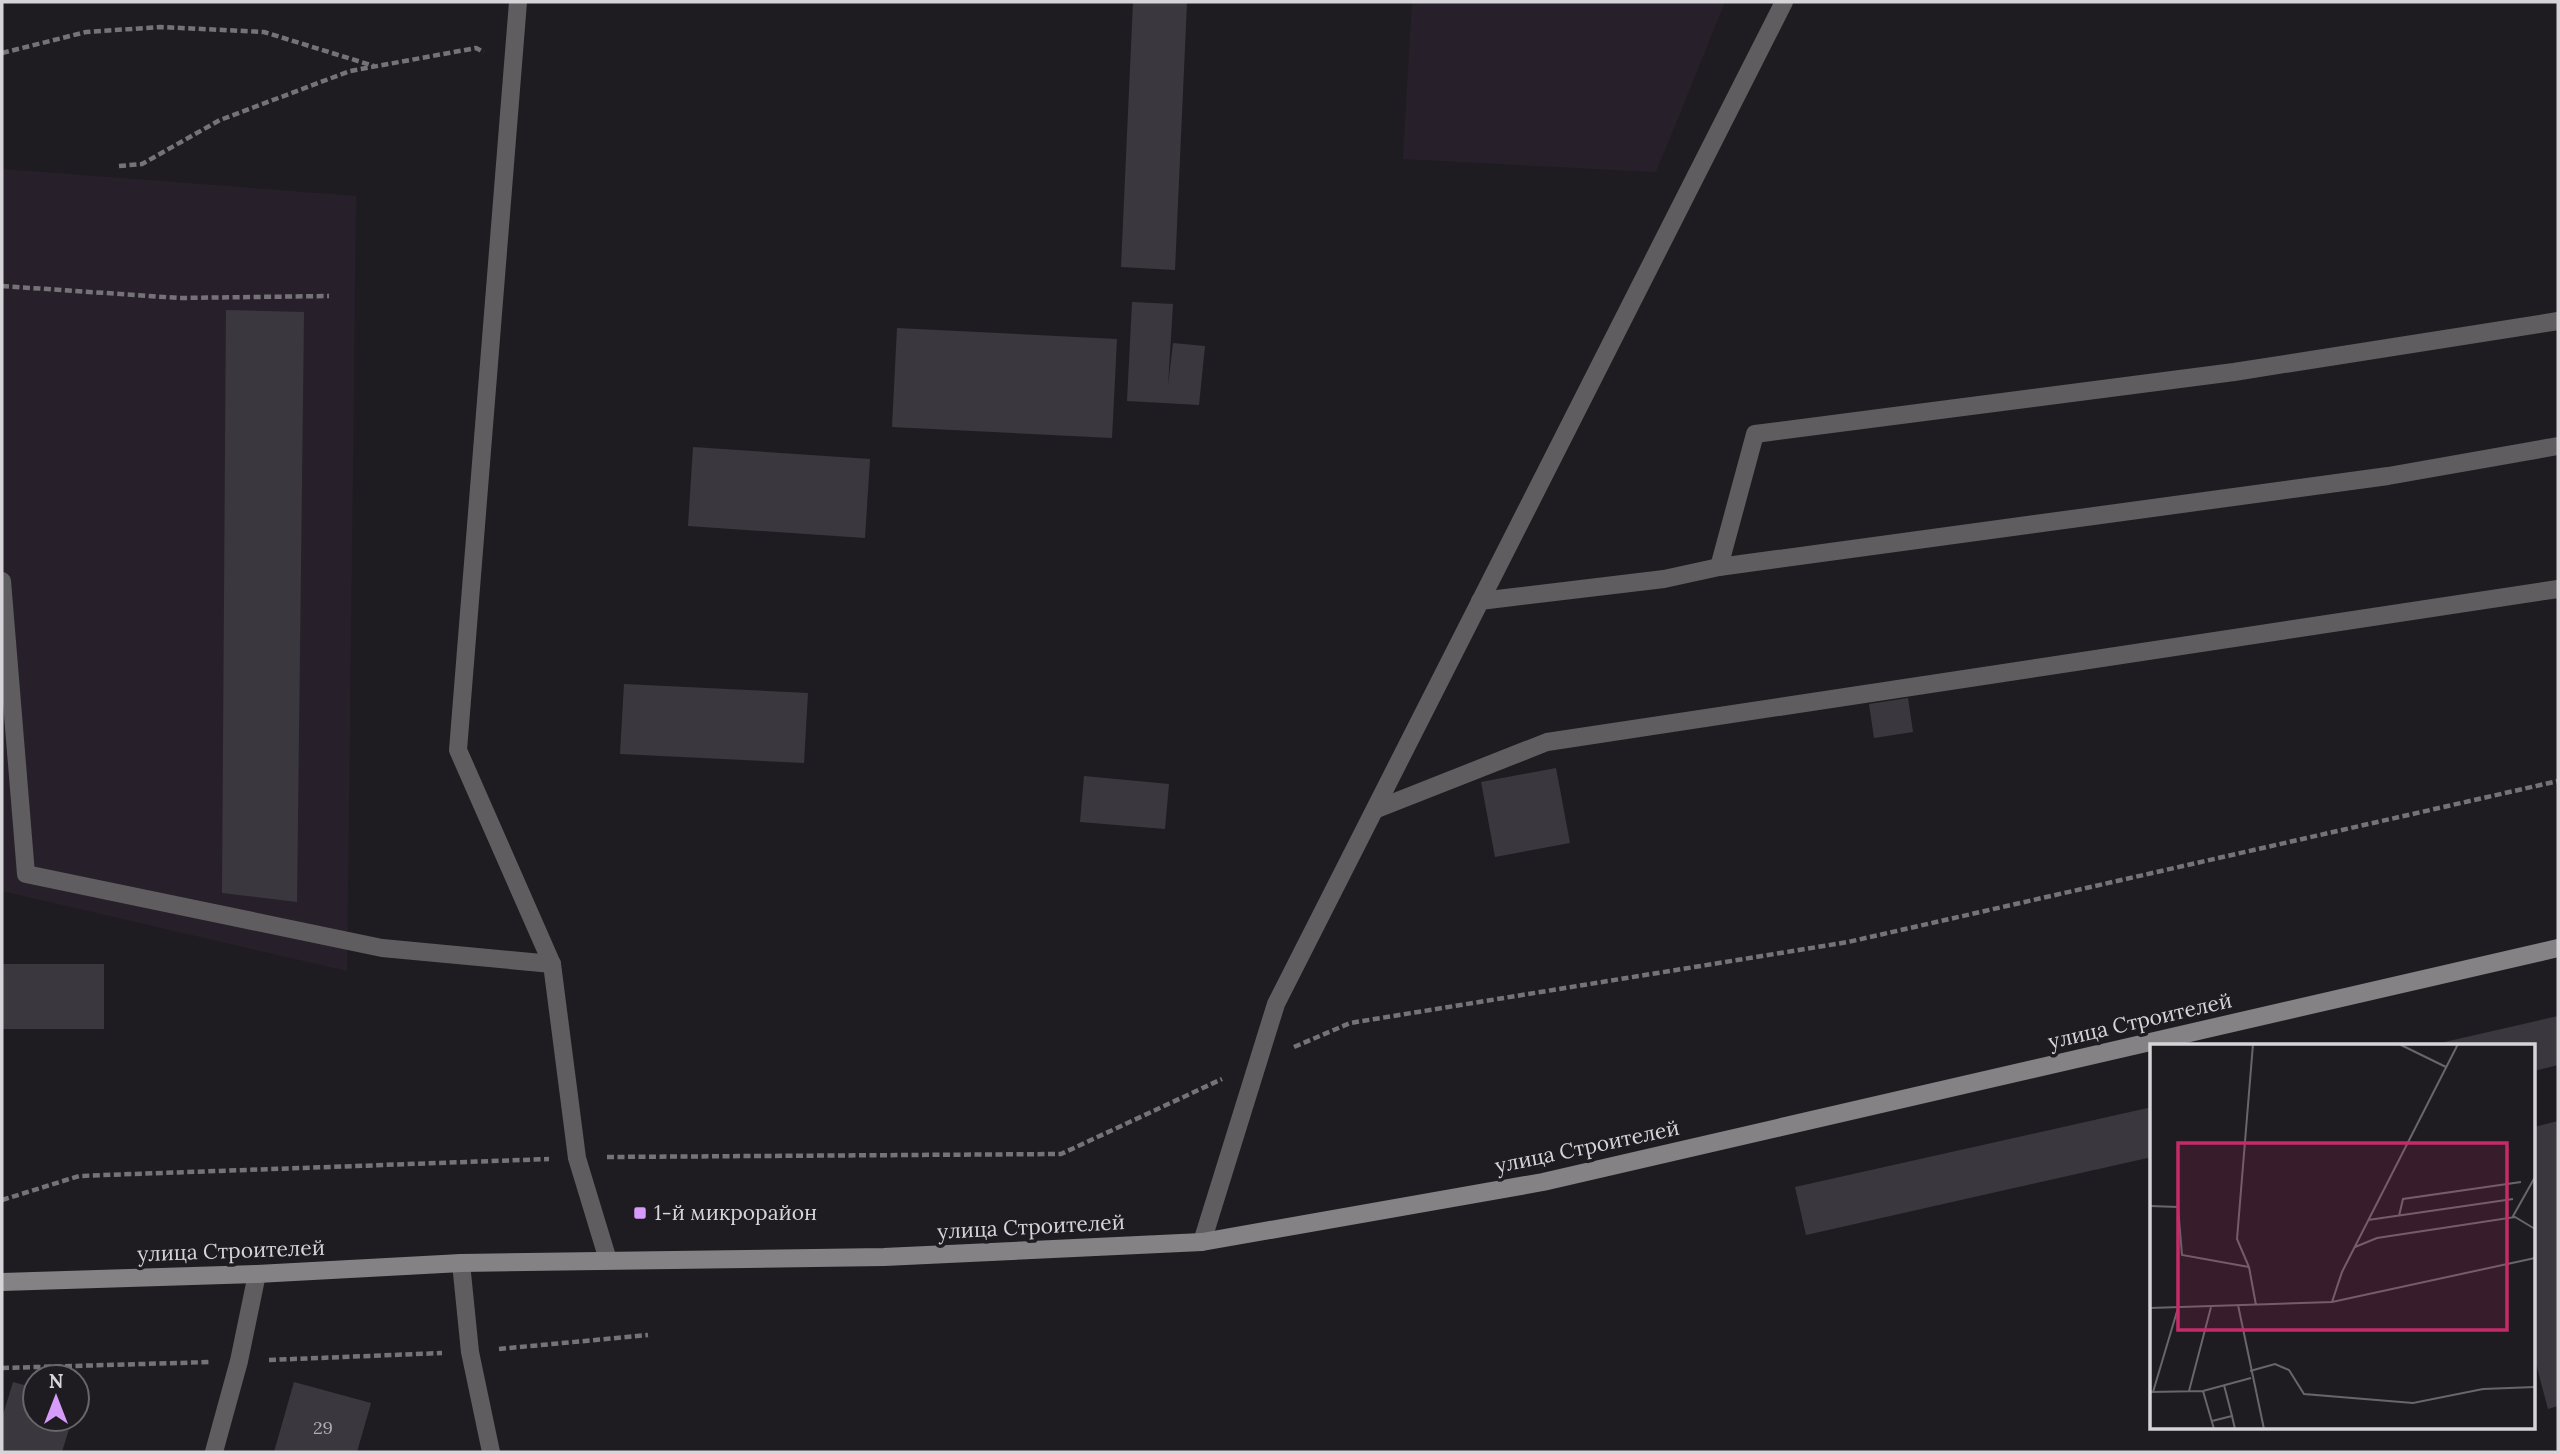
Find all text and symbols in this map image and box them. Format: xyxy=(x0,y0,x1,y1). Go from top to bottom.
street label: улица Строителей xyxy=(2045,986,2234,1055)
inset map xyxy=(2150,1044,2536,1430)
street label: улица Строителей xyxy=(1492,1114,1682,1179)
place label: 1-й микрорайон xyxy=(654,1199,817,1226)
marker: 1-й микрорайон xyxy=(632,1205,648,1221)
street label: улица Строителей xyxy=(937,1208,1125,1245)
street label: улица Строителей xyxy=(137,1234,325,1267)
north arrow xyxy=(21,1363,91,1433)
text: N xyxy=(49,1369,64,1393)
house number: 29 xyxy=(313,1416,333,1439)

